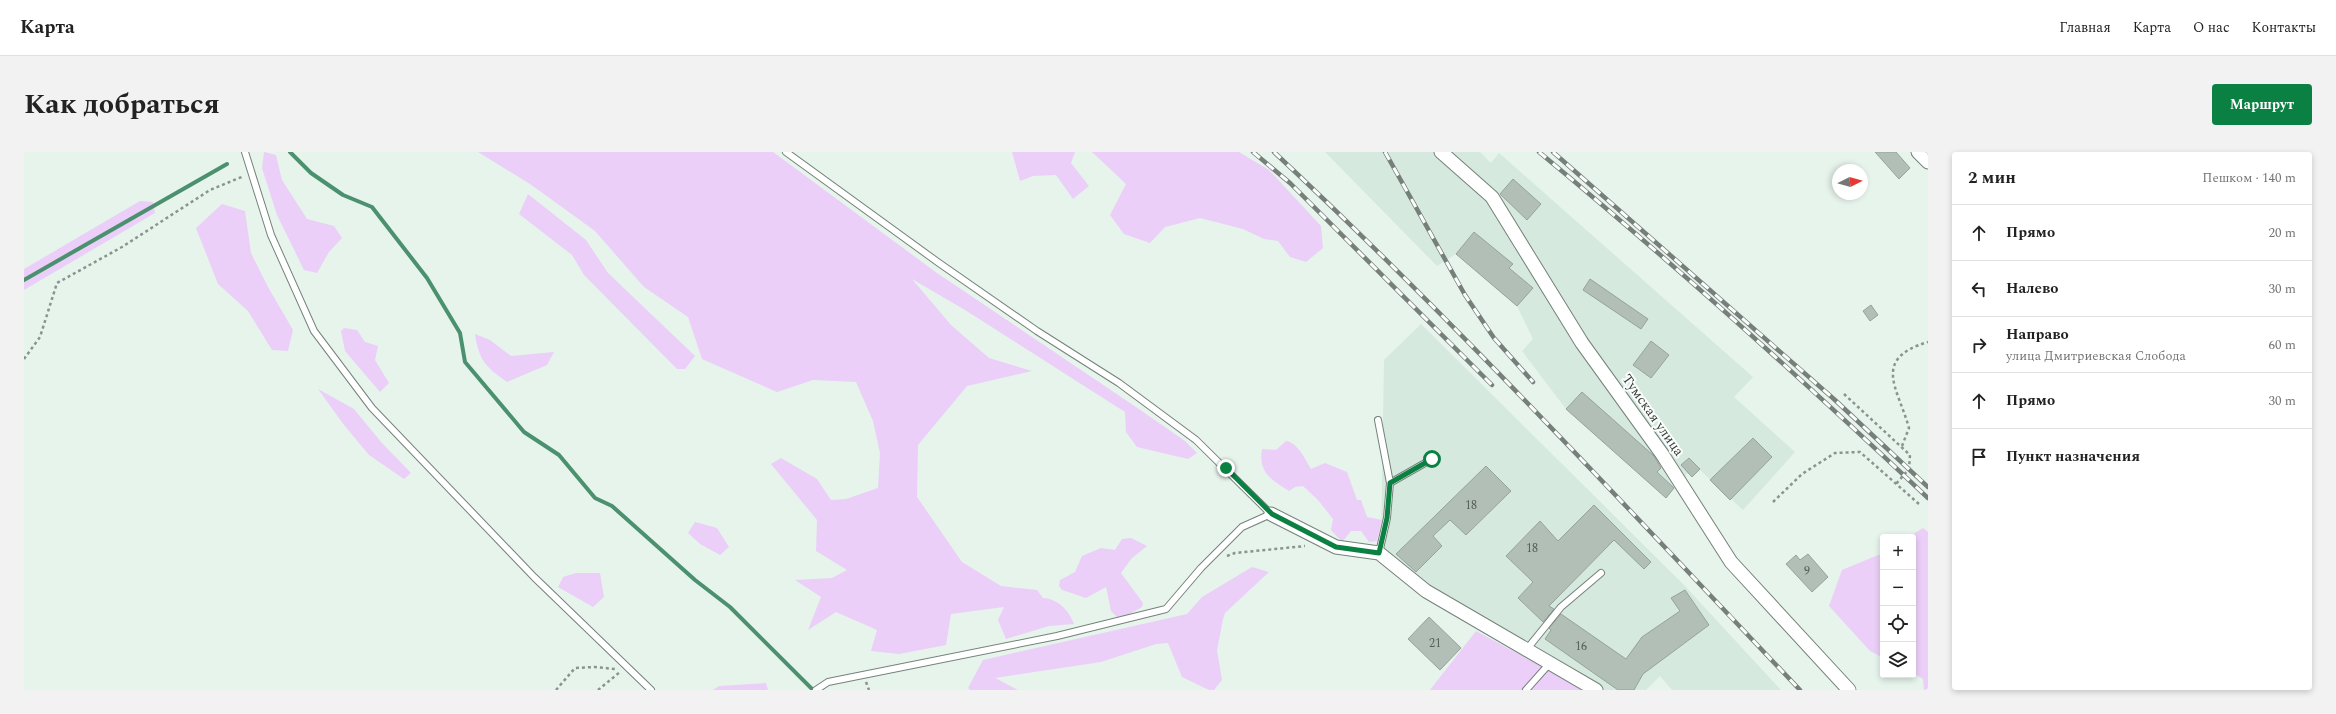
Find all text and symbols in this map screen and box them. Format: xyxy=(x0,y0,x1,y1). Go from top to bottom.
text: Карта xyxy=(20,13,75,42)
text: Главная xyxy=(2059,17,2111,38)
text: Карта xyxy=(2133,17,2171,38)
text: О нас xyxy=(2193,17,2230,38)
text: Контакты xyxy=(2252,17,2316,38)
text: Как добраться xyxy=(24,83,220,126)
button: Маршрут xyxy=(2212,84,2312,125)
north arrow xyxy=(1832,164,1868,200)
text: 2 мин xyxy=(1968,165,2016,191)
text: Пешком · 140 m xyxy=(2202,168,2296,188)
text: Прямо xyxy=(2006,221,2055,244)
icon: ahead xyxy=(1968,222,1990,244)
text: 20 m xyxy=(2269,223,2296,243)
text: Налево xyxy=(2006,277,2059,300)
icon: left xyxy=(1968,278,1990,300)
text: 30 m xyxy=(2269,279,2296,299)
text: Направо xyxy=(2006,323,2069,346)
icon: right xyxy=(1968,334,1990,356)
text: 60 m xyxy=(2269,335,2296,355)
text: улица Дмитриевская Слобода xyxy=(2006,346,2186,366)
street label: Тумская улица xyxy=(1617,370,1689,460)
text: Прямо xyxy=(2006,389,2055,412)
icon: ahead xyxy=(1968,390,1990,412)
text: 30 m xyxy=(2269,391,2296,411)
text: Пункт назначения xyxy=(2006,445,2140,468)
icon: arrive xyxy=(1968,446,1990,468)
route start xyxy=(1423,450,1441,468)
route end xyxy=(1217,459,1235,477)
house number: 18 xyxy=(1465,496,1477,515)
map controls xyxy=(1880,534,1916,678)
button: + xyxy=(1880,534,1916,570)
house number: 18 xyxy=(1526,539,1538,558)
house number: 9 xyxy=(1804,562,1810,581)
button: − xyxy=(1880,570,1916,606)
button: locate xyxy=(1880,606,1916,642)
house number: 21 xyxy=(1429,634,1441,653)
house number: 16 xyxy=(1575,637,1587,656)
button: layers xyxy=(1880,642,1916,678)

